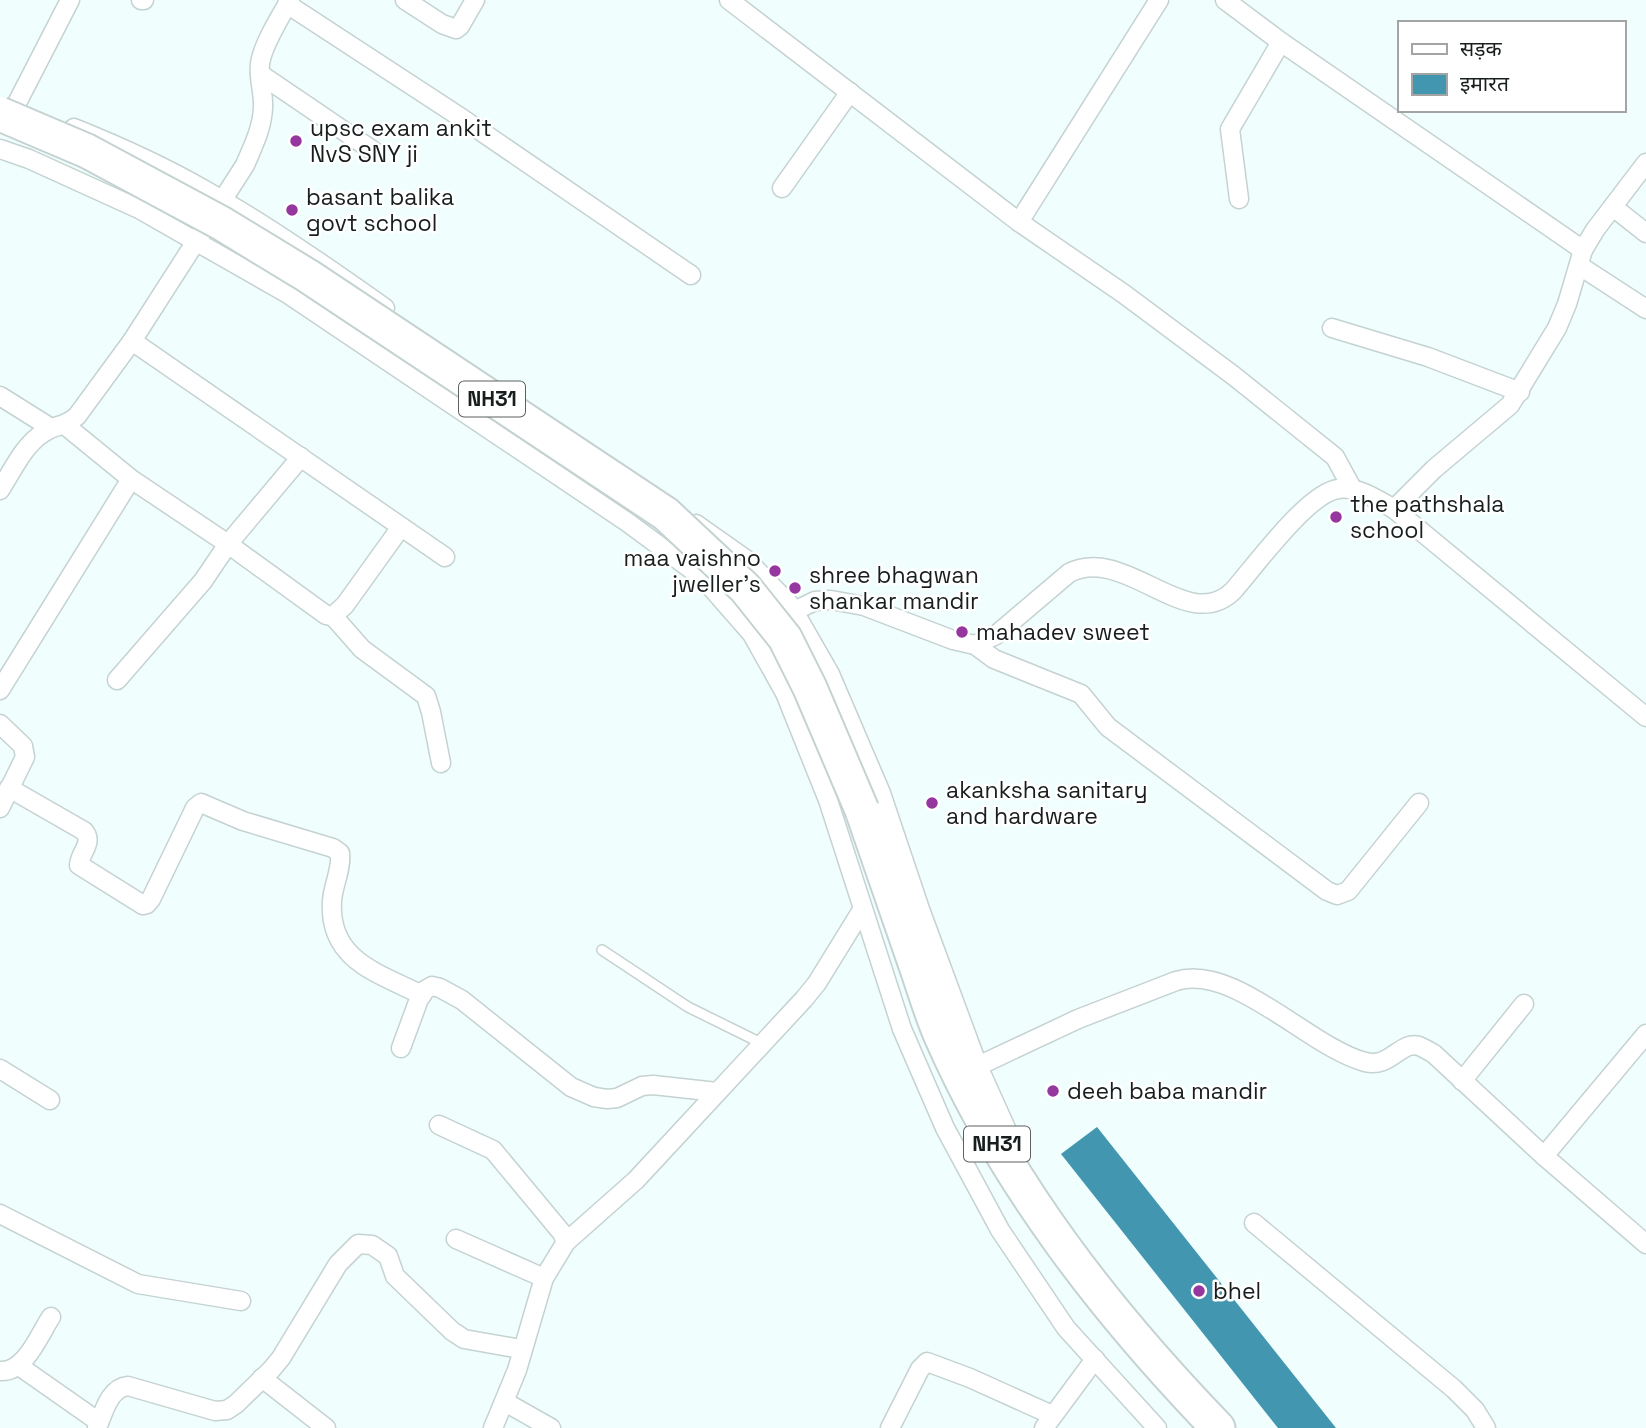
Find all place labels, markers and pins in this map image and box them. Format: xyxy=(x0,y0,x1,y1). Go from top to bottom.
place label: upsc exam ankit NvS SNY ji xyxy=(310,113,492,169)
marker: upsc exam ankit NvS SNY ji xyxy=(288,133,304,149)
place label: basant balika govt school xyxy=(306,182,454,238)
marker: basant balika govt school xyxy=(284,202,300,218)
place label: the pathshala school xyxy=(1350,489,1505,545)
marker: the pathshala school xyxy=(1328,509,1344,525)
place label: maa vaishno jweller's xyxy=(623,543,761,599)
place label: shree bhagwan shankar mandir xyxy=(809,560,979,616)
marker: maa vaishno jweller's xyxy=(767,563,783,579)
marker: shree bhagwan shankar mandir xyxy=(787,580,803,596)
place label: mahadev sweet xyxy=(976,617,1150,647)
marker: mahadev sweet xyxy=(954,624,970,640)
place label: akanksha sanitary and hardware xyxy=(946,775,1148,831)
marker: akanksha sanitary and hardware xyxy=(924,795,940,811)
place label: deeh baba mandir xyxy=(1067,1076,1267,1106)
marker: deeh baba mandir xyxy=(1045,1083,1061,1099)
place label: bhel xyxy=(1213,1276,1261,1306)
marker: bhel xyxy=(1191,1283,1207,1299)

